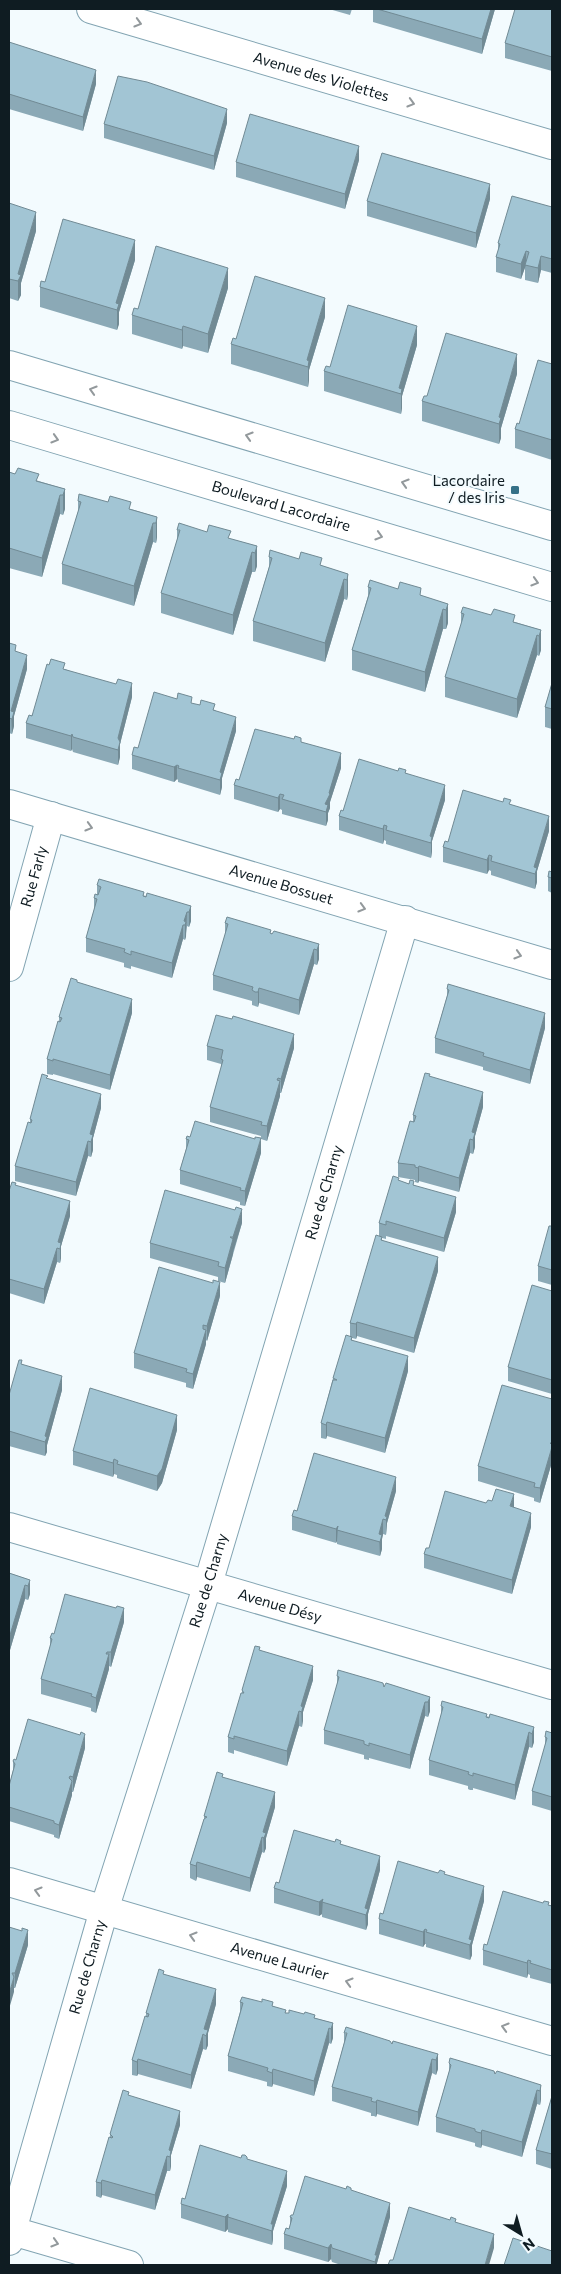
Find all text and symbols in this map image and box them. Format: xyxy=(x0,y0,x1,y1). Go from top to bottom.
one-way arrow xyxy=(133,17,141,27)
street label: Avenue des Violettes xyxy=(251,47,392,105)
one-way arrow xyxy=(407,98,415,108)
one-way arrow xyxy=(90,386,98,396)
one-way arrow xyxy=(245,432,254,442)
one-way arrow xyxy=(51,434,59,444)
place label: Lacordaire / des Iris xyxy=(432,471,505,506)
street label: Boulevard Lacordaire xyxy=(210,476,353,534)
one-way arrow xyxy=(401,478,409,488)
marker: Lacordaire / des Iris xyxy=(509,484,521,496)
one-way arrow xyxy=(374,530,382,540)
one-way arrow xyxy=(530,577,538,587)
one-way arrow xyxy=(85,821,93,831)
street label: Rue Farly xyxy=(16,843,50,909)
street label: Avenue Bossuet xyxy=(228,860,336,908)
one-way arrow xyxy=(358,902,366,912)
one-way arrow xyxy=(513,949,522,959)
street label: Rue de Charny xyxy=(301,1143,346,1241)
street label: Rue de Charny xyxy=(185,1531,231,1630)
street label: Avenue Désy xyxy=(236,1584,324,1626)
one-way arrow xyxy=(34,1886,42,1896)
street label: Rue de Charny xyxy=(65,1917,109,2016)
one-way arrow xyxy=(190,1932,198,1942)
street label: Avenue Laurier xyxy=(229,1937,331,1983)
one-way arrow xyxy=(346,1977,354,1987)
one-way arrow xyxy=(502,2023,510,2033)
north arrow xyxy=(496,2209,546,2259)
text: N xyxy=(520,2235,538,2255)
one-way arrow xyxy=(51,2238,59,2248)

